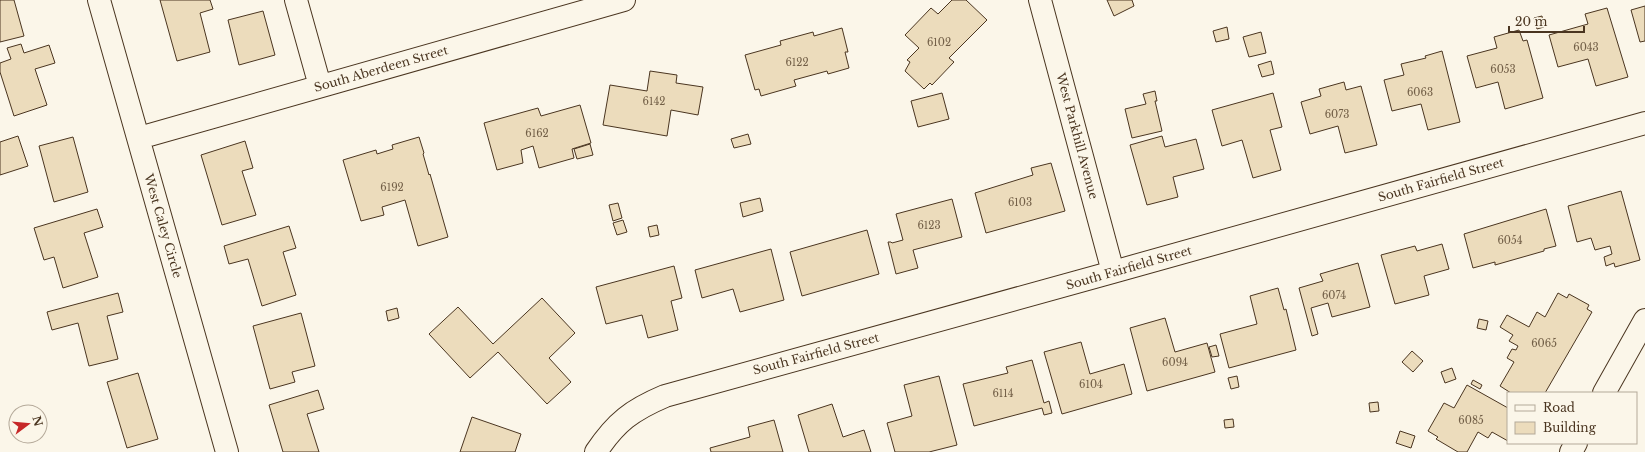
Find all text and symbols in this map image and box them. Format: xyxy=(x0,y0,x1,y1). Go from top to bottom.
scale bar xyxy=(1509,8,1584,34)
text: 20 m xyxy=(1515,14,1547,29)
house number: 6102 xyxy=(927,36,951,49)
house number: 6043 xyxy=(1573,41,1599,54)
street label: South Aberdeen Street xyxy=(312,42,450,95)
house number: 6122 xyxy=(785,56,809,69)
house number: 6053 xyxy=(1490,63,1516,76)
street label: West Parkhill Avenue xyxy=(1053,70,1102,201)
house number: 6063 xyxy=(1407,86,1433,99)
house number: 6142 xyxy=(643,95,665,108)
house number: 6073 xyxy=(1325,108,1349,121)
house number: 6162 xyxy=(525,127,549,140)
street label: South Fairfield Street xyxy=(1376,154,1506,205)
street label: West Caley Circle xyxy=(141,171,186,280)
house number: 6192 xyxy=(380,181,404,194)
house number: 6103 xyxy=(1008,196,1032,209)
house number: 6123 xyxy=(917,219,941,232)
house number: 6054 xyxy=(1497,234,1523,247)
street label: South Fairfield Street xyxy=(1064,242,1194,293)
house number: 6074 xyxy=(1322,289,1346,302)
street label: South Fairfield Street xyxy=(751,329,881,378)
house number: 6065 xyxy=(1531,337,1557,350)
house number: 6094 xyxy=(1162,356,1188,369)
house number: 6104 xyxy=(1079,378,1103,391)
house number: 6114 xyxy=(992,387,1014,400)
legend xyxy=(1507,392,1637,444)
text: Road xyxy=(1543,400,1575,415)
north arrow xyxy=(8,404,48,444)
text: N xyxy=(29,414,46,429)
house number: 6085 xyxy=(1458,414,1484,427)
text: Building xyxy=(1543,420,1597,435)

